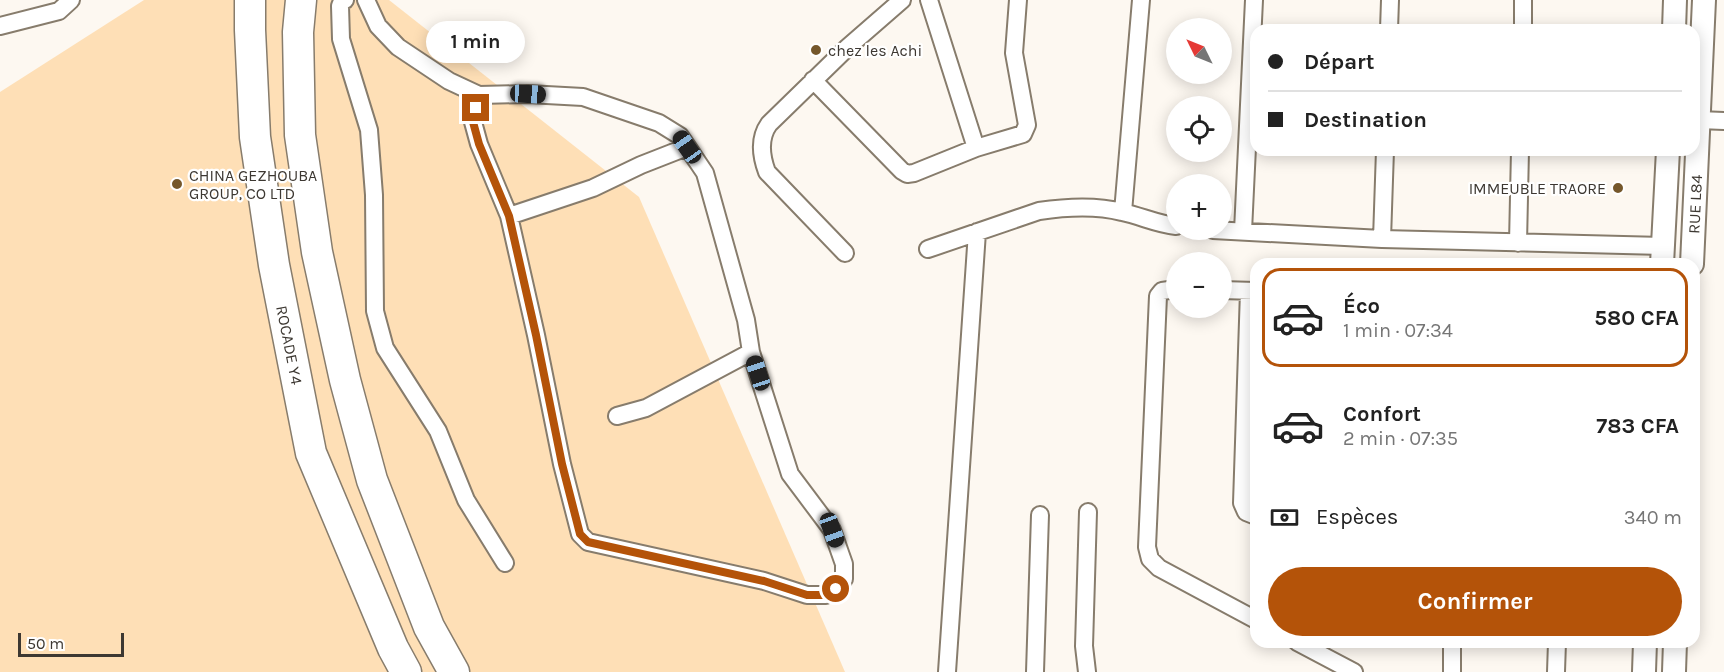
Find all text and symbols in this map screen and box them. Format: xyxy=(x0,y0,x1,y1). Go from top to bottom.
north arrow xyxy=(1166,18,1232,84)
map controls xyxy=(1166,18,1232,318)
callout: 1 min xyxy=(426,21,526,63)
text: 1 min xyxy=(450,30,501,53)
place label: chez les Achi xyxy=(828,41,922,60)
marker: chez les Achi xyxy=(809,43,823,57)
text: Départ xyxy=(1304,49,1374,75)
car xyxy=(510,84,546,104)
route end xyxy=(462,94,489,121)
button: locate xyxy=(1166,96,1232,162)
text: Destination xyxy=(1304,107,1427,133)
car xyxy=(669,127,705,167)
place label: CHINA GEZHOUBA GROUP, CO LTD xyxy=(189,166,317,203)
button: + xyxy=(1166,174,1232,240)
street label: RUE L84 xyxy=(1684,174,1706,234)
marker: CHINA GEZHOUBA GROUP, CO LTD xyxy=(170,177,184,191)
place label: IMMEUBLE TRAORE xyxy=(1469,179,1606,198)
marker: IMMEUBLE TRAORE xyxy=(1611,181,1625,195)
button: − xyxy=(1166,252,1232,318)
icon: car xyxy=(1271,291,1325,345)
text: Éco xyxy=(1343,293,1380,319)
street label: ROCADE Y4 xyxy=(272,304,306,386)
text: 580 CFA xyxy=(1594,305,1679,331)
text: 1 min · 07:34 xyxy=(1343,319,1453,342)
car xyxy=(744,353,772,393)
icon: car xyxy=(1271,399,1325,453)
text: Confort xyxy=(1343,401,1421,427)
text: 783 CFA xyxy=(1596,413,1679,439)
text: 2 min · 07:35 xyxy=(1343,427,1458,450)
icon: cash xyxy=(1268,501,1301,534)
text: Espèces xyxy=(1316,504,1398,530)
text: 340 m xyxy=(1624,506,1682,529)
car xyxy=(817,510,847,550)
button: Confirmer xyxy=(1268,567,1682,636)
route start xyxy=(822,575,849,602)
scale bar xyxy=(18,630,124,658)
text: 50 m xyxy=(27,634,64,653)

